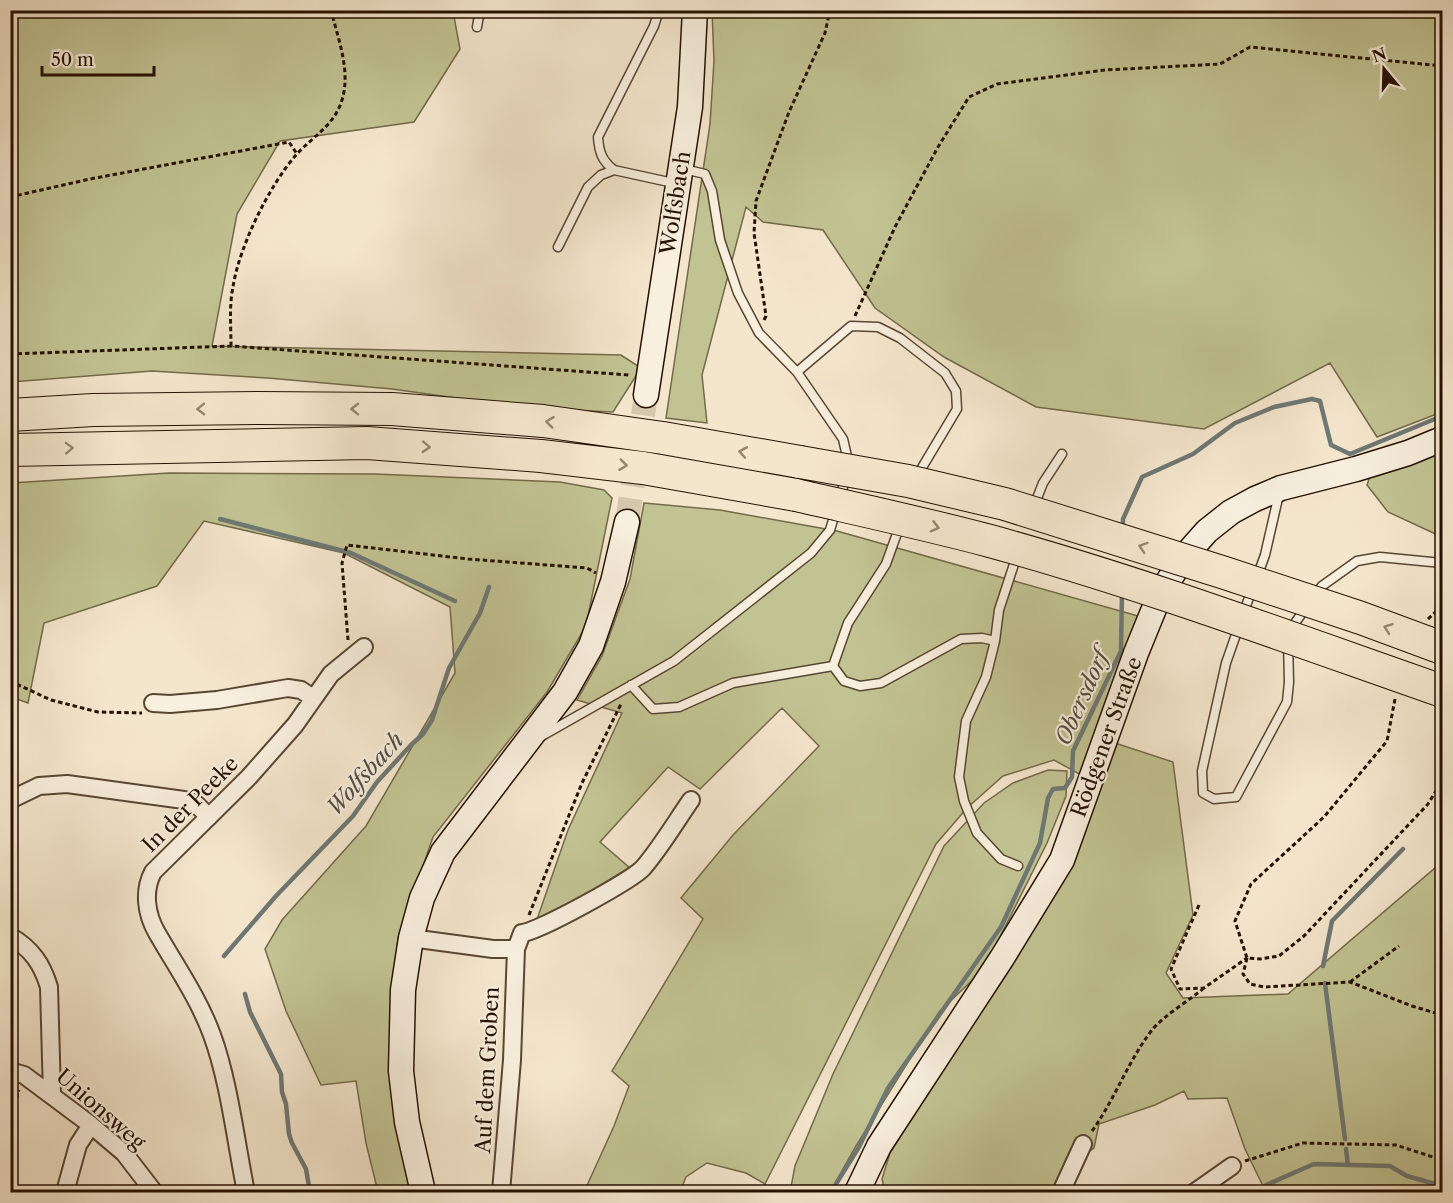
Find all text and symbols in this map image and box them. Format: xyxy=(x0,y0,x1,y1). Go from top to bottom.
scale bar xyxy=(42,39,154,77)
north arrow xyxy=(1354,39,1414,99)
text: N xyxy=(1369,43,1389,67)
text: 50 m xyxy=(51,49,94,71)
street label: Wolfsbach xyxy=(654,149,696,258)
one-way arrow xyxy=(351,402,360,415)
one-way arrow xyxy=(197,403,206,415)
one-way arrow xyxy=(545,416,554,429)
one-way arrow xyxy=(421,440,430,453)
one-way arrow xyxy=(64,442,73,455)
one-way arrow xyxy=(738,446,748,459)
one-way arrow xyxy=(618,459,627,471)
one-way arrow xyxy=(929,520,940,532)
one-way arrow xyxy=(1138,541,1149,554)
one-way arrow xyxy=(1383,623,1394,635)
water label: Obersdorf xyxy=(1049,639,1118,749)
street label: Rödgener Straße xyxy=(1065,653,1147,821)
water label: Wolfsbach xyxy=(321,727,409,821)
street label: In der Peeke xyxy=(137,751,243,857)
street label: Auf dem Groben xyxy=(470,986,504,1155)
street label: Unionsweg xyxy=(51,1064,151,1155)

